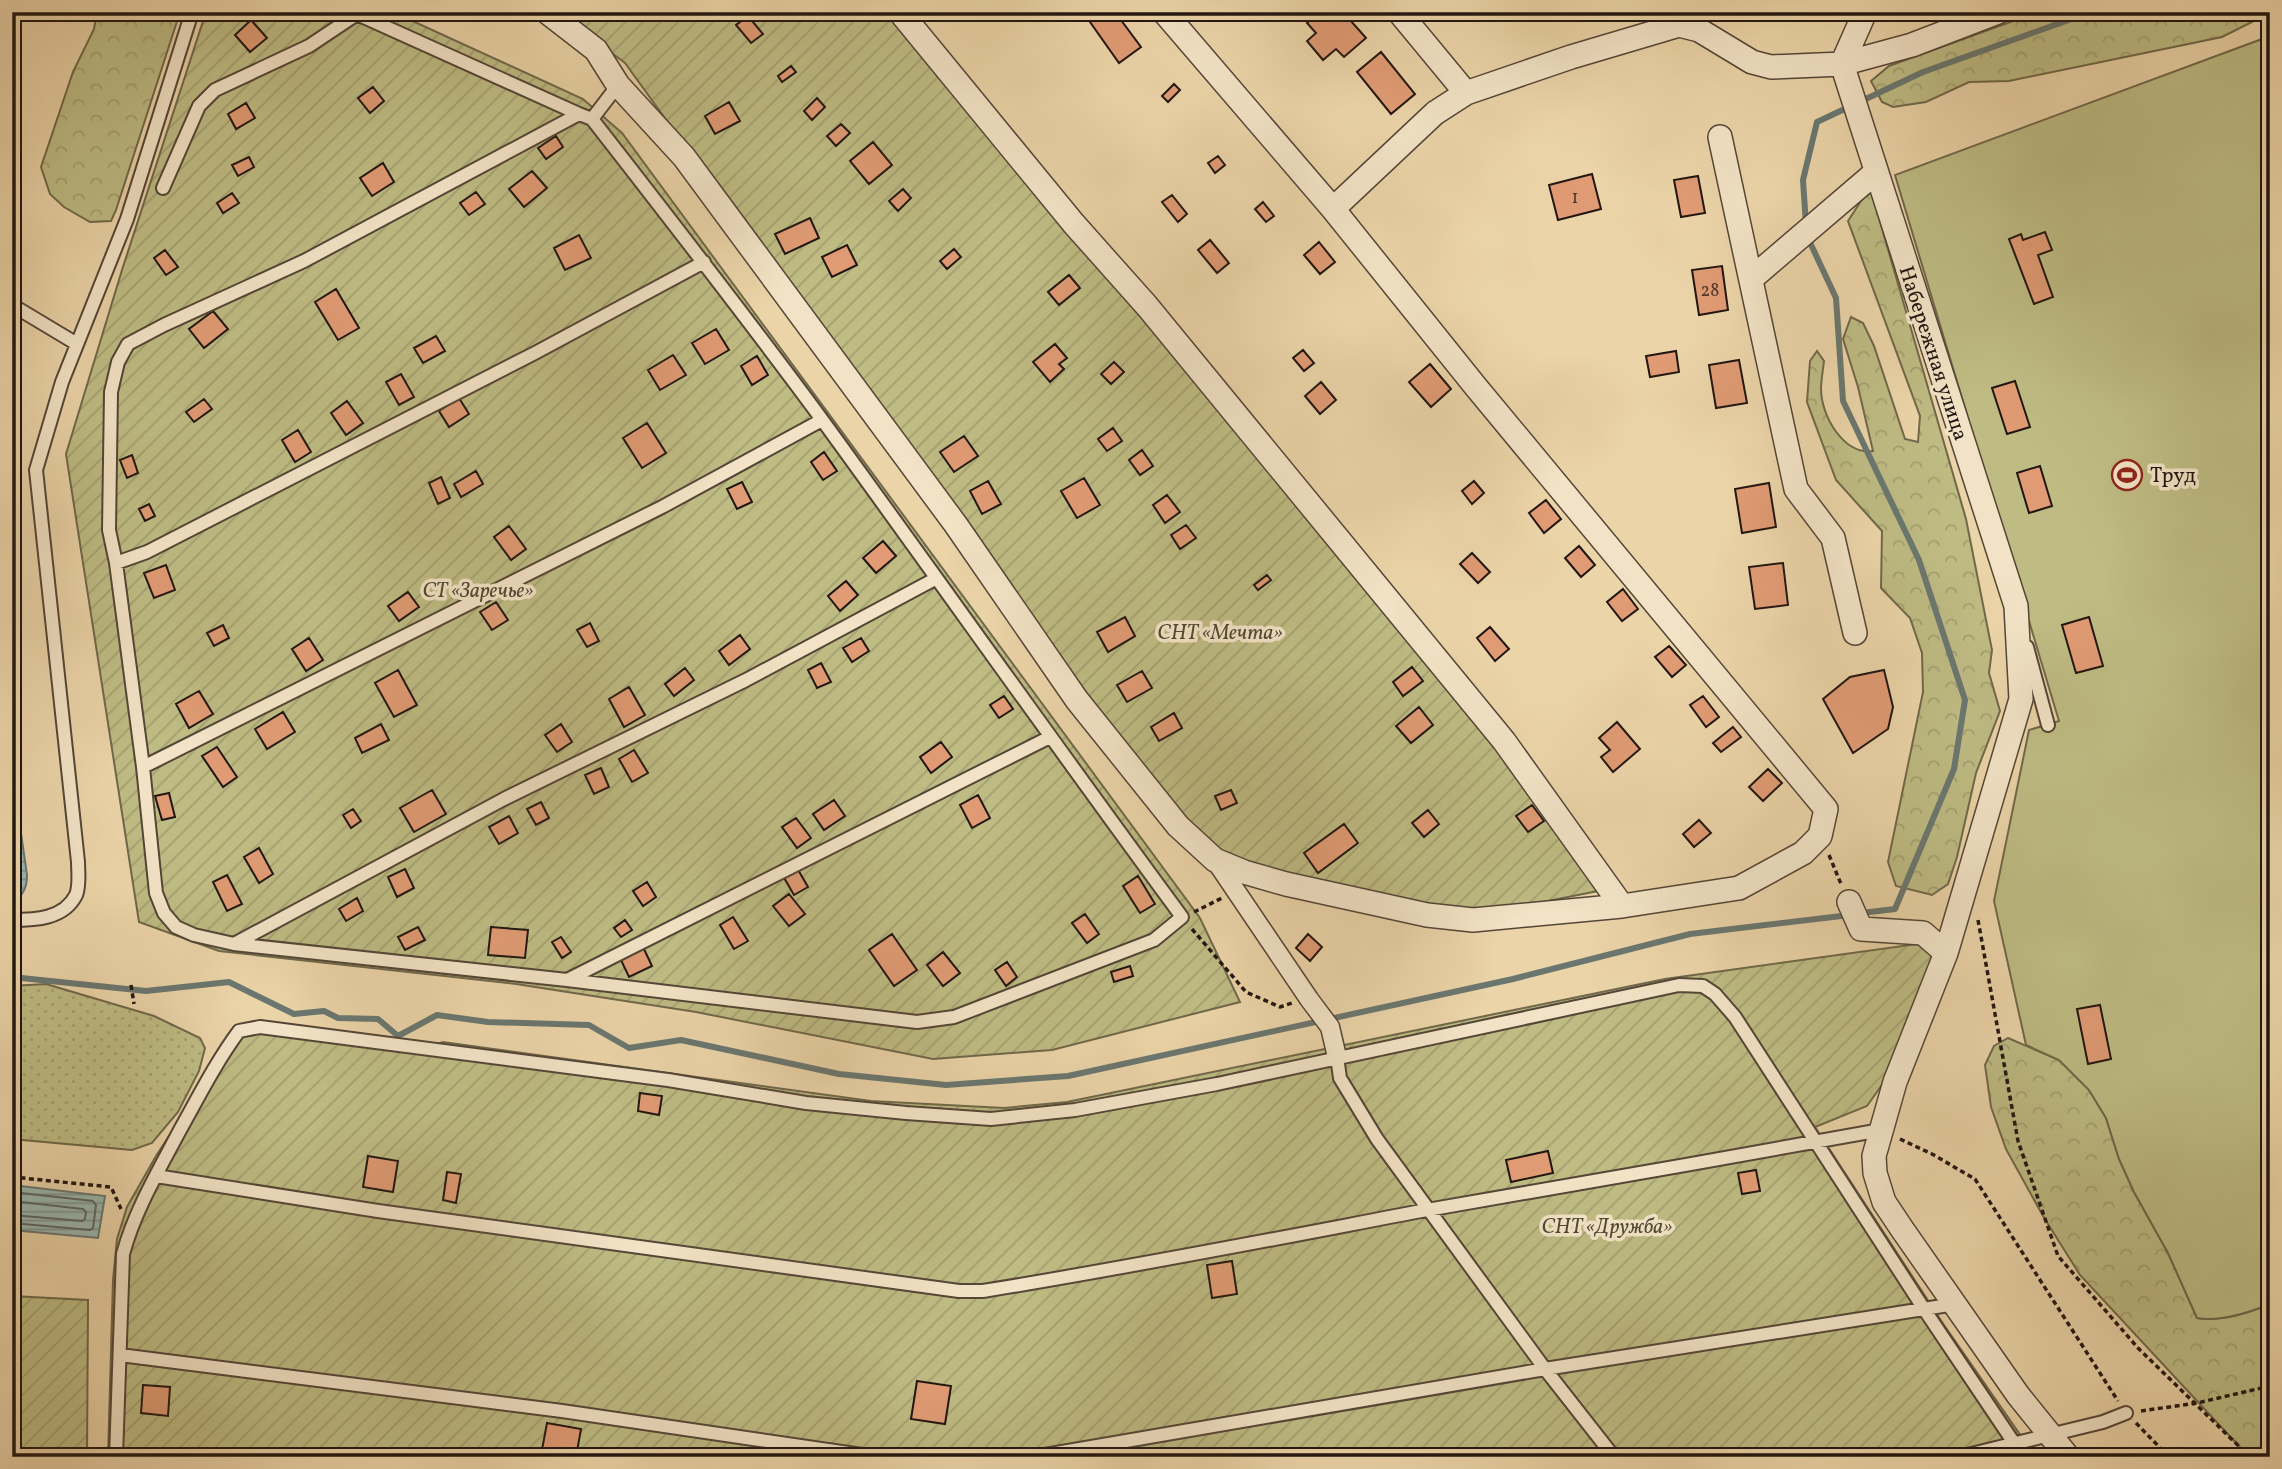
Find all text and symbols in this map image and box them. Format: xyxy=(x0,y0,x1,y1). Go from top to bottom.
house number: 1 xyxy=(1572,186,1578,211)
street label: Набережная улица xyxy=(1891,262,1975,445)
house number: 28 xyxy=(1701,279,1719,304)
sports icon: Труд xyxy=(2110,458,2144,492)
place label: Труд xyxy=(2150,462,2196,491)
park label: СТ «Заречье» xyxy=(422,577,534,606)
park label: СНТ «Мечта» xyxy=(1157,619,1283,648)
park label: СНТ «Дружба» xyxy=(1541,1213,1673,1242)

